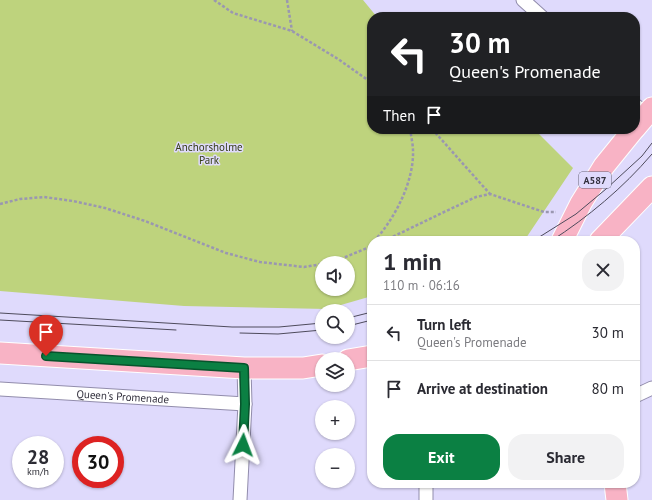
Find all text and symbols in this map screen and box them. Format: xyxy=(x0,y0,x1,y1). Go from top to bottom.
text: 30 m xyxy=(449,24,510,61)
icon: left xyxy=(383,28,435,80)
text: Queen's Promenade xyxy=(449,60,601,83)
icon: arrive xyxy=(423,104,445,126)
text: Then xyxy=(383,106,415,125)
park label: Anchorsholme Park xyxy=(175,140,243,167)
road number: A587 xyxy=(579,172,611,188)
text: 1 min xyxy=(383,246,442,277)
button: close xyxy=(582,249,624,291)
map controls xyxy=(315,256,355,488)
button: sound xyxy=(315,256,355,296)
text: 110 m · 06:16 xyxy=(383,277,460,294)
button: search xyxy=(315,304,355,344)
pin xyxy=(29,315,63,356)
text: Turn left xyxy=(417,315,471,334)
icon: arrive xyxy=(35,321,57,343)
icon: left xyxy=(383,322,405,344)
text: 30 m xyxy=(591,323,624,342)
text: Queen's Promenade xyxy=(417,334,527,351)
button: layers xyxy=(315,352,355,392)
icon: arrive xyxy=(383,378,405,400)
text: Arrive at destination xyxy=(417,379,548,398)
text: 80 m xyxy=(591,379,624,398)
street label: Queen's Promenade xyxy=(76,387,170,406)
button: + xyxy=(315,400,355,440)
position arrow xyxy=(222,424,264,466)
button: Exit xyxy=(383,434,500,480)
button: Share xyxy=(508,434,624,480)
speed limit sign: 30 xyxy=(72,436,124,488)
text: 28 xyxy=(27,444,49,470)
button: − xyxy=(315,448,355,488)
text: km/h xyxy=(27,465,49,478)

